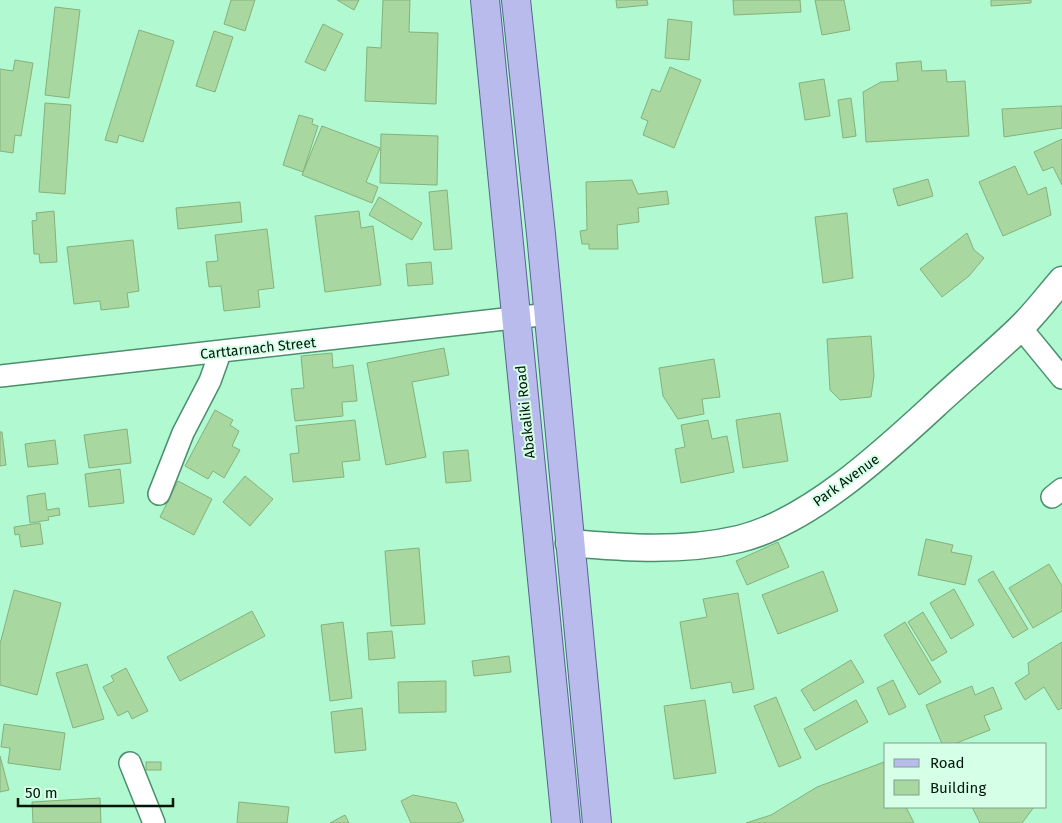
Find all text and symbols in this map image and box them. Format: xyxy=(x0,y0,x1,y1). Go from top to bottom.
street label: Carttarnach Street xyxy=(199,334,318,363)
street label: Abakaliki Road xyxy=(512,365,539,459)
street label: Park Avenue xyxy=(810,451,883,510)
legend xyxy=(884,743,1047,808)
text: Road xyxy=(930,754,965,772)
scale bar xyxy=(18,776,172,808)
text: Building xyxy=(930,779,986,797)
text: 50 m xyxy=(25,784,58,802)

